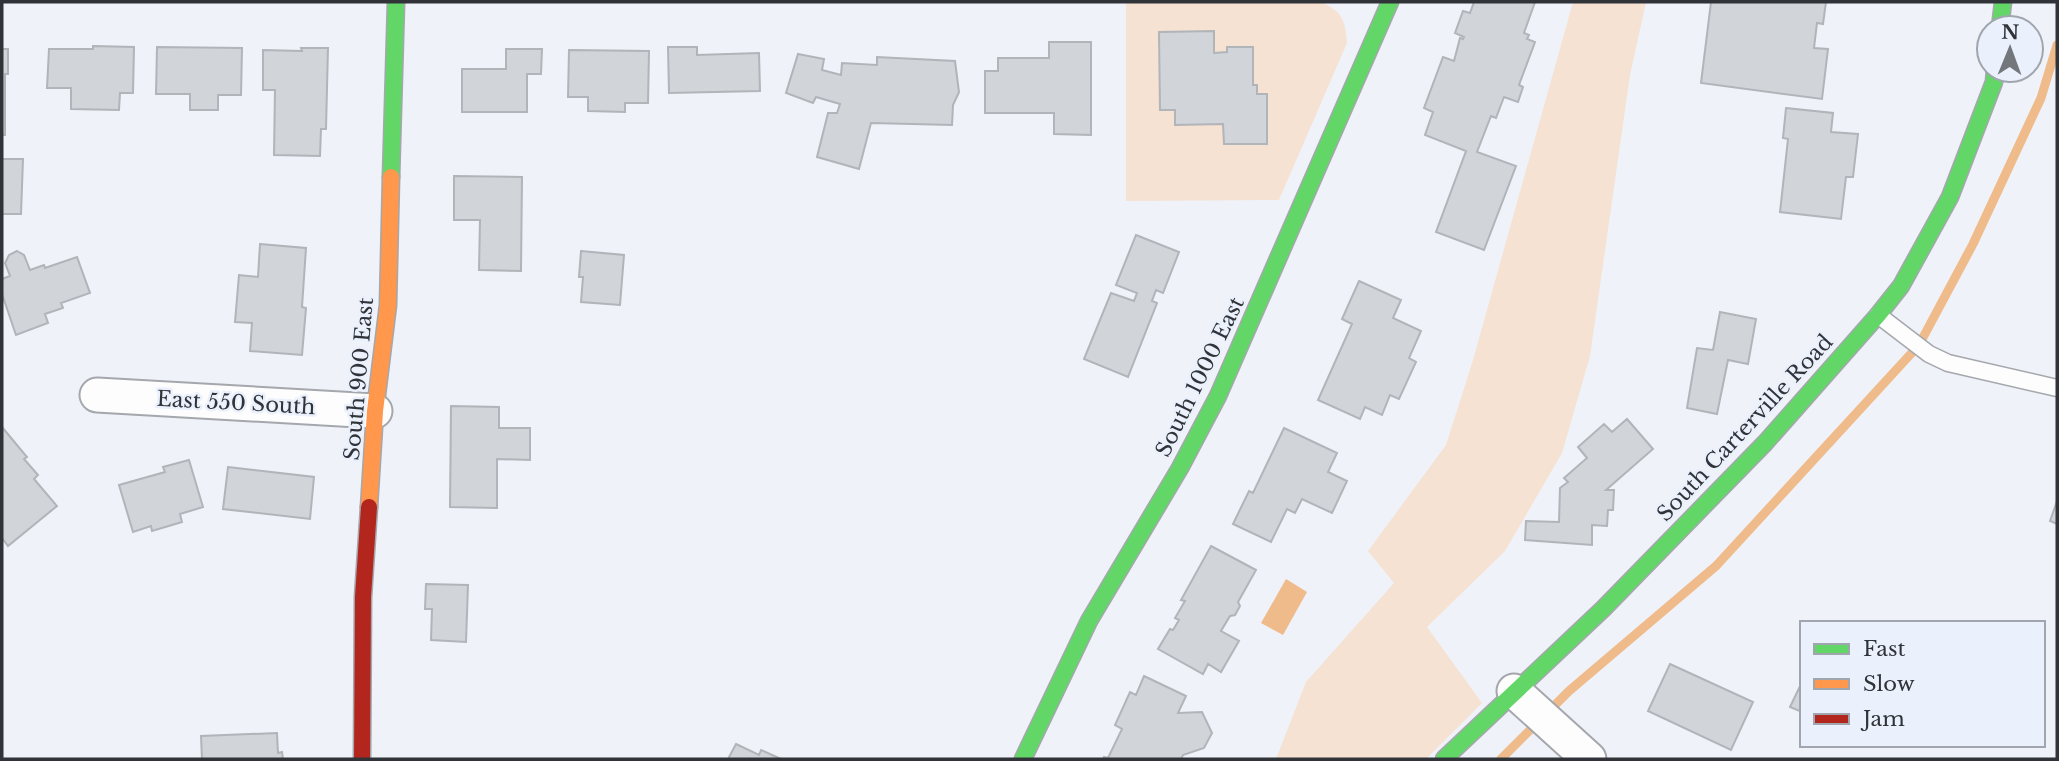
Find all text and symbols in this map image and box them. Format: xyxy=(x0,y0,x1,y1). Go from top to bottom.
north arrow xyxy=(1975,14,2045,84)
text: N xyxy=(2001,21,2020,44)
street label: South 1000 East xyxy=(1150,293,1250,461)
street label: South 900 East xyxy=(339,296,379,462)
street label: South Carterville Road xyxy=(1652,329,1838,527)
street label: East 550 South xyxy=(156,386,316,420)
legend xyxy=(1800,621,2045,747)
text: Fast xyxy=(1863,636,1905,662)
text: Slow xyxy=(1863,671,1915,697)
text: Jam xyxy=(1860,706,1905,732)

